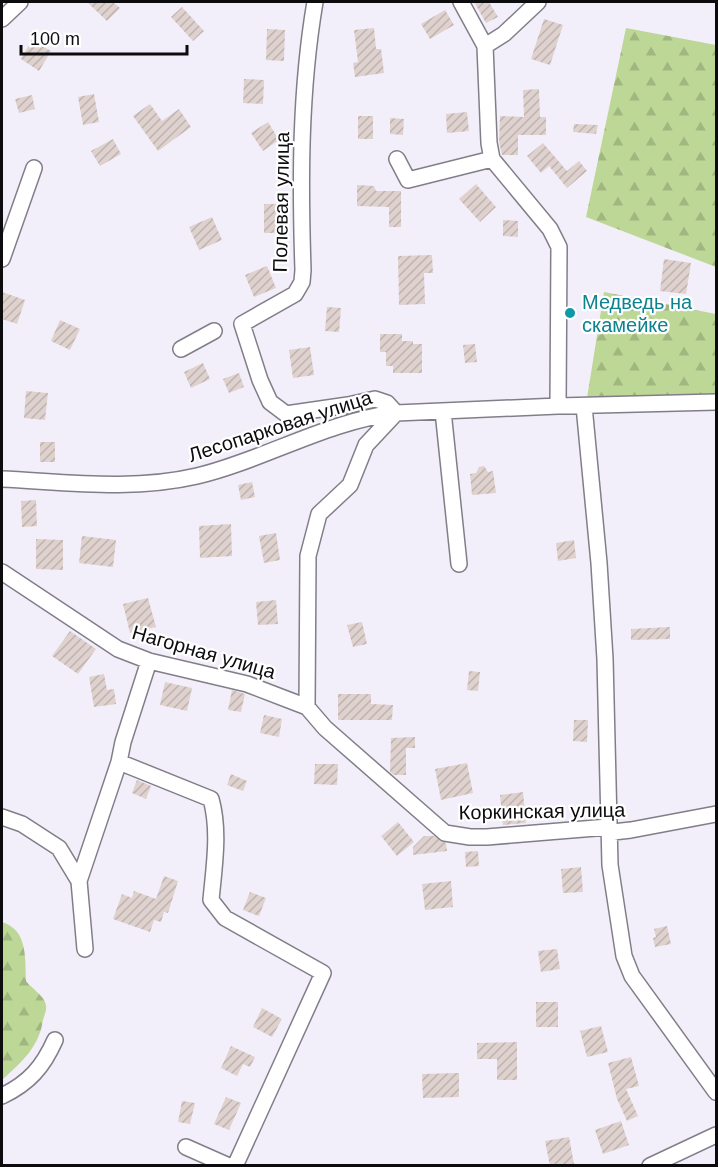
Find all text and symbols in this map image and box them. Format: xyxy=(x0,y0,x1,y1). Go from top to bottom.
scale bar xyxy=(21,18,188,56)
text: 100 m xyxy=(30,29,80,49)
street label: Полевая улица xyxy=(269,131,293,273)
place label: Медведь на скамейке xyxy=(582,291,693,336)
marker: Медведь на скамейке xyxy=(563,306,577,320)
street label: Лесопарковая улица xyxy=(185,386,375,466)
street label: Нагорная улица xyxy=(130,621,279,683)
street label: Коркинская улица xyxy=(459,799,626,823)

